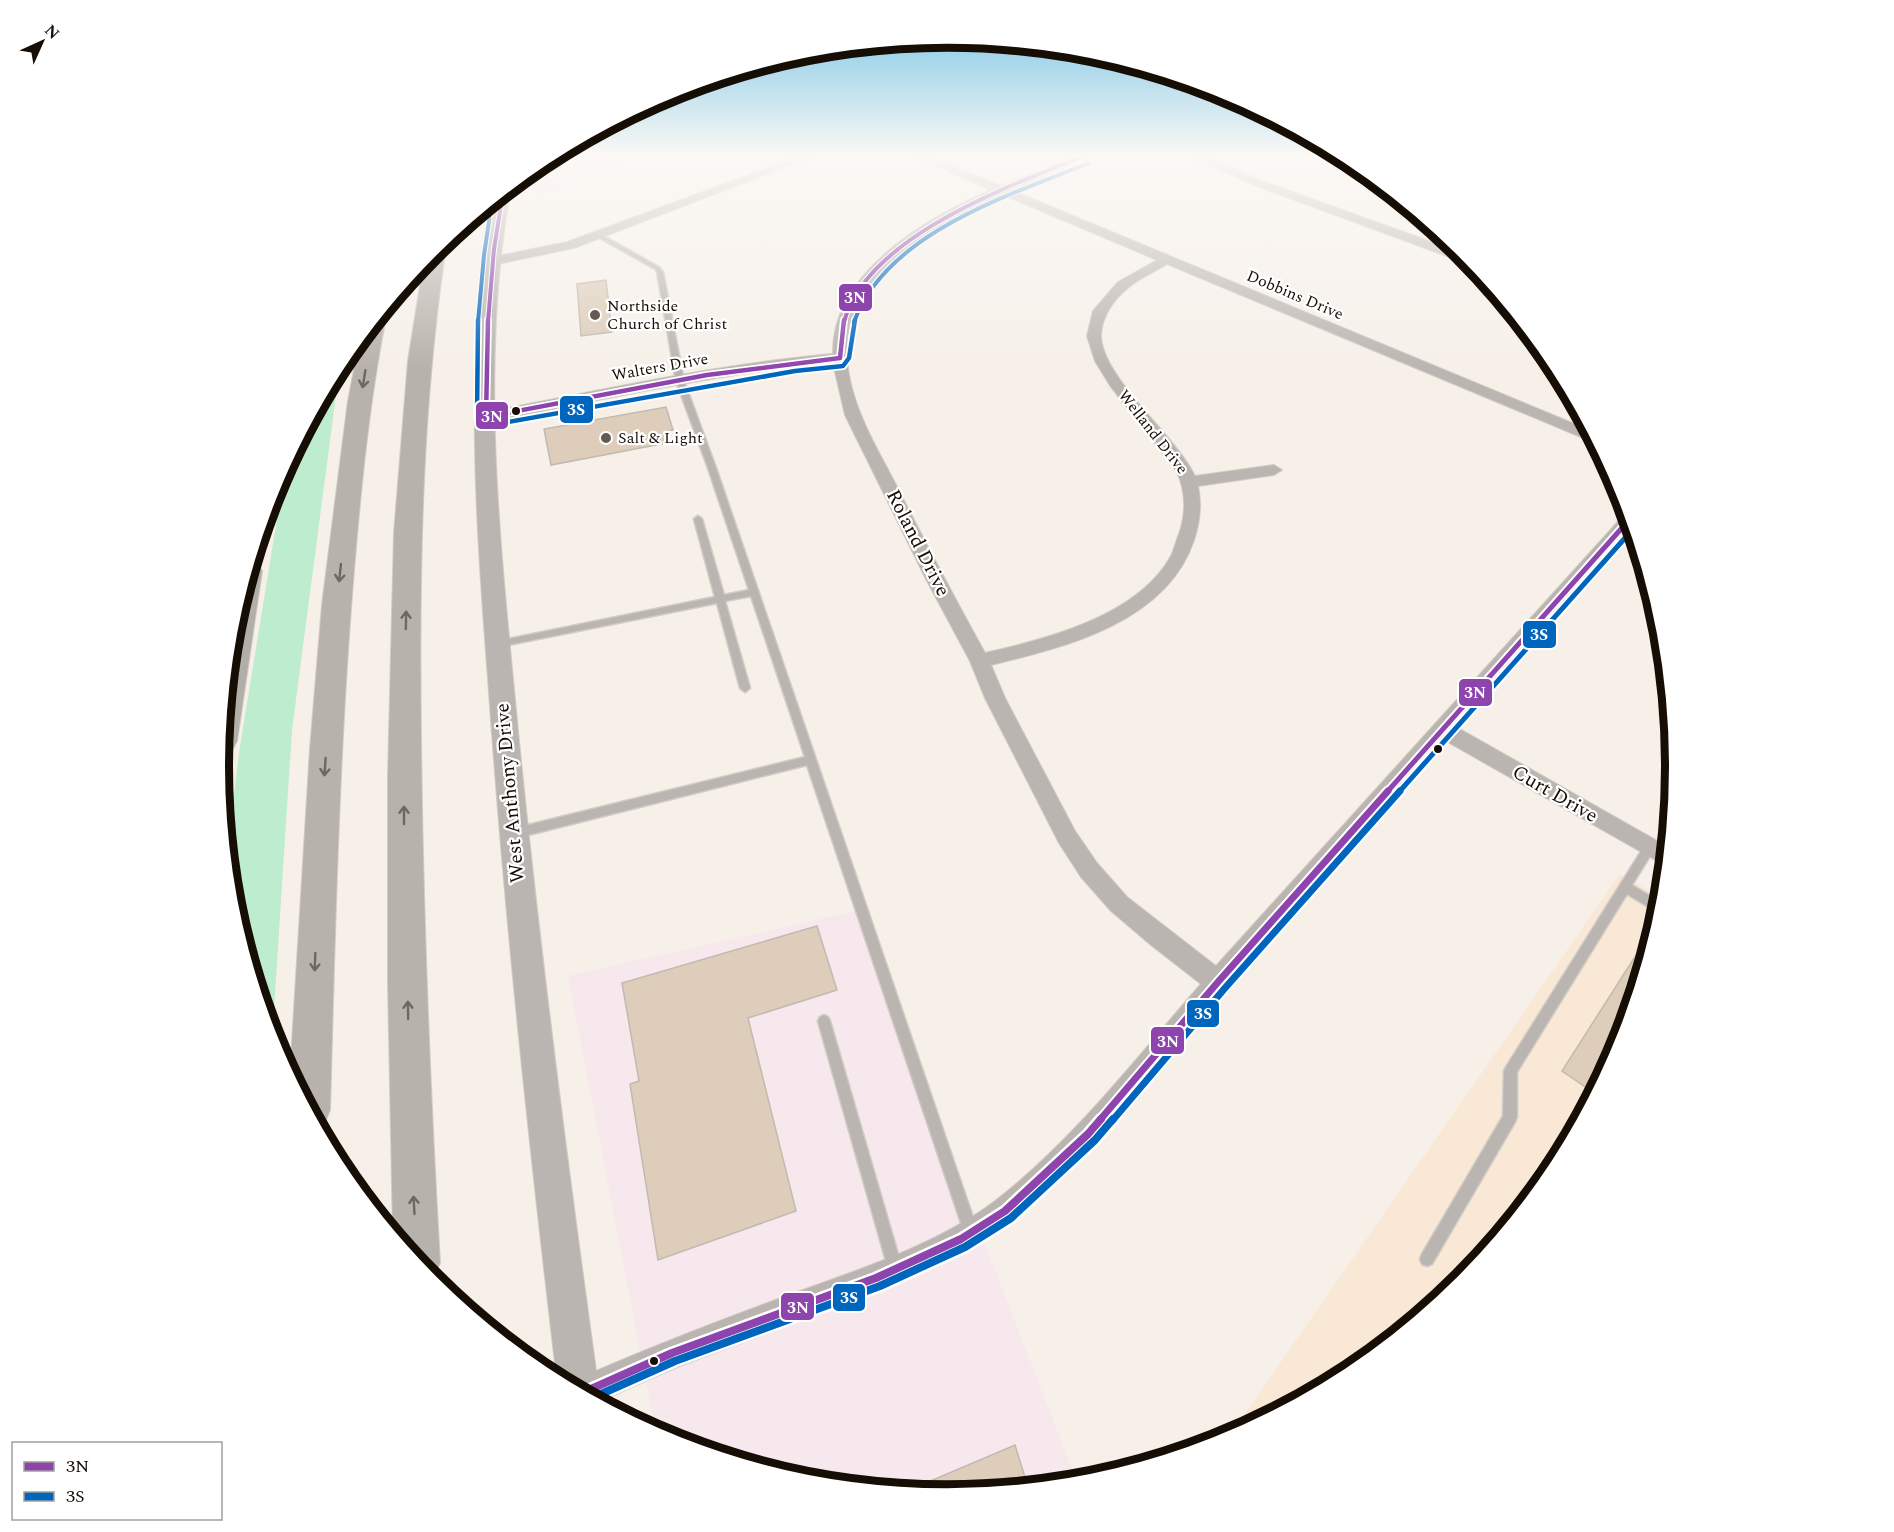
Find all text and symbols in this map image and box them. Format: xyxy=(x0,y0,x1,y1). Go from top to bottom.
north arrow xyxy=(12,12,72,72)
text: N xyxy=(39,19,65,45)
street label: Dobbins Drive xyxy=(1243,264,1347,326)
line badge: 3N xyxy=(838,283,873,312)
text: 3N xyxy=(844,286,866,310)
place label: Northside Church of Christ xyxy=(607,294,727,336)
marker: Northside Church of Christ xyxy=(588,308,602,322)
street label: Walters Drive xyxy=(610,347,710,387)
one-way arrow xyxy=(358,369,369,389)
street label: Welland Drive xyxy=(1112,385,1194,479)
line badge: 3S xyxy=(559,395,594,424)
text: 3S xyxy=(567,398,585,422)
line badge: 3N xyxy=(475,401,509,430)
text: 3N xyxy=(481,405,503,429)
unlabelled marker xyxy=(510,405,522,417)
place label: Salt & Light xyxy=(618,426,703,450)
marker: Salt & Light xyxy=(599,431,613,445)
street label: Roland Drive xyxy=(878,484,958,602)
one-way arrow xyxy=(334,562,345,582)
one-way arrow xyxy=(400,610,411,630)
line badge: 3S xyxy=(1522,620,1557,649)
text: 3S xyxy=(1530,623,1548,647)
line badge: 3N xyxy=(1458,678,1493,707)
text: 3N xyxy=(1464,681,1486,705)
street label: West Anthony Drive xyxy=(487,702,533,884)
unlabelled marker xyxy=(1432,743,1444,755)
one-way arrow xyxy=(319,757,330,777)
street label: Curt Drive xyxy=(1506,757,1604,831)
one-way arrow xyxy=(398,805,410,825)
one-way arrow xyxy=(310,951,321,971)
line badge: 3S xyxy=(1186,999,1220,1028)
one-way arrow xyxy=(402,1000,414,1020)
text: 3S xyxy=(1194,1002,1212,1026)
line badge: 3N xyxy=(1150,1026,1185,1055)
text: 3N xyxy=(1157,1030,1179,1054)
one-way arrow xyxy=(409,1195,420,1215)
line badge: 3S xyxy=(832,1283,866,1312)
text: 3S xyxy=(840,1286,858,1310)
line badge: 3N xyxy=(780,1292,815,1321)
text: 3N xyxy=(787,1296,809,1320)
unlabelled marker xyxy=(648,1355,660,1367)
legend xyxy=(12,1442,222,1520)
text: 3N xyxy=(66,1453,89,1480)
text: 3S xyxy=(66,1483,85,1510)

